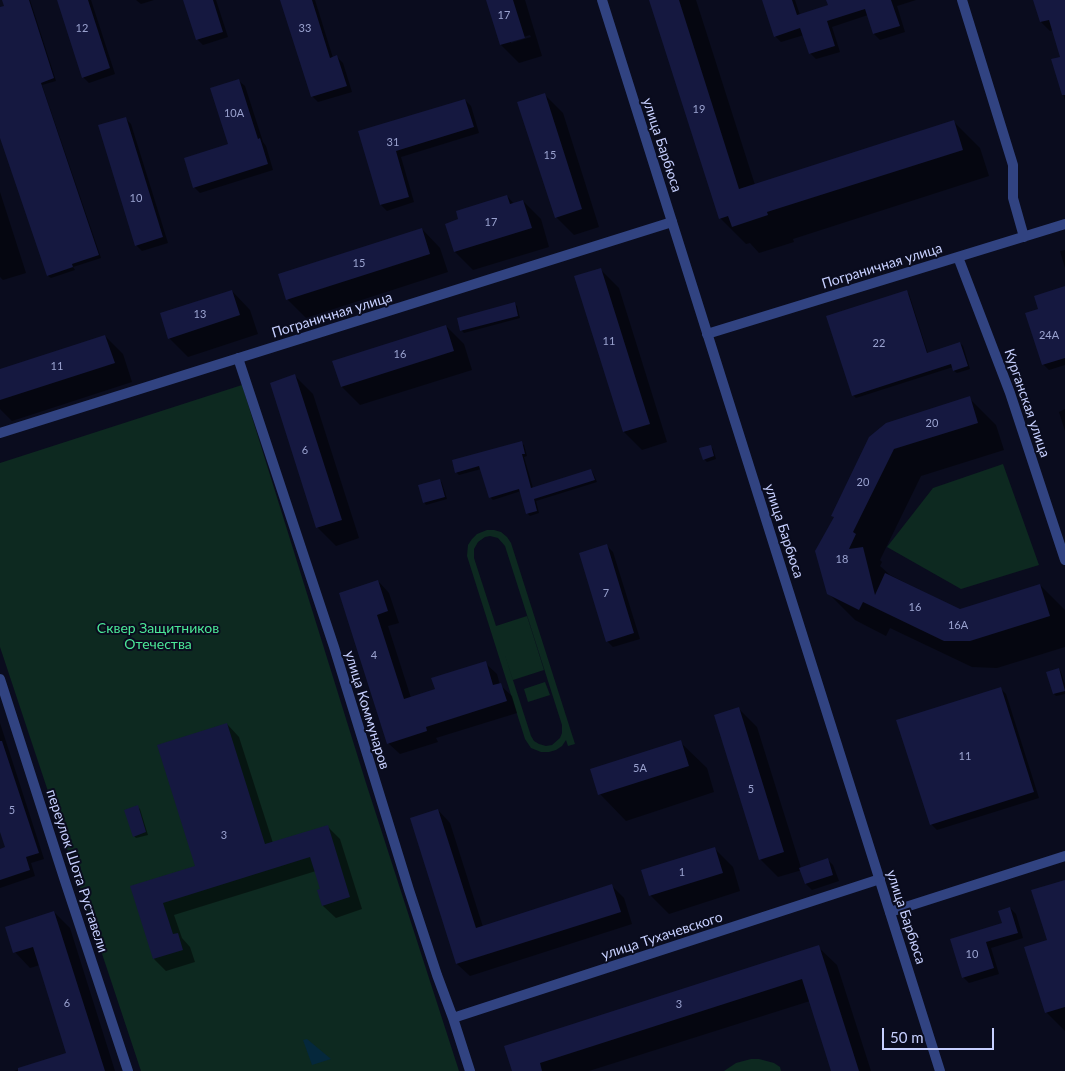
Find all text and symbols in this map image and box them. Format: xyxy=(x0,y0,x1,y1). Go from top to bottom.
house number: 17 xyxy=(498,8,510,22)
house number: 12 xyxy=(76,21,88,35)
house number: 33 xyxy=(299,21,311,35)
street label: улица Барбюса xyxy=(639,96,685,194)
house number: 19 xyxy=(693,102,705,116)
house number: 10А xyxy=(224,106,244,120)
house number: 31 xyxy=(387,135,399,149)
house number: 15 xyxy=(544,148,556,162)
house number: 10 xyxy=(130,191,142,205)
house number: 17 xyxy=(485,215,497,229)
street label: Пограничная улица xyxy=(820,240,944,292)
house number: 15 xyxy=(353,256,365,270)
street label: Пограничная улица xyxy=(270,289,394,341)
house number: 13 xyxy=(194,307,206,321)
house number: 24А xyxy=(1039,328,1059,342)
house number: 11 xyxy=(603,334,615,348)
house number: 22 xyxy=(873,336,885,350)
street label: Курганская улица xyxy=(1001,346,1053,460)
house number: 16 xyxy=(394,347,406,361)
house number: 11 xyxy=(51,359,63,373)
house number: 20 xyxy=(926,416,938,430)
house number: 6 xyxy=(302,443,308,457)
house number: 20 xyxy=(857,475,869,489)
street label: улица Барбюса xyxy=(761,482,807,580)
house number: 18 xyxy=(836,552,848,566)
house number: 7 xyxy=(603,586,609,600)
house number: 16 xyxy=(909,600,921,614)
house number: 16А xyxy=(948,618,968,632)
park label: Сквер Защитников Отечества xyxy=(97,620,219,652)
house number: 4 xyxy=(371,648,377,662)
street label: улица Коммунаров xyxy=(341,649,393,771)
house number: 11 xyxy=(959,749,971,763)
house number: 5А xyxy=(633,761,647,775)
house number: 5 xyxy=(748,782,754,796)
street label: переулок Шота Руставели xyxy=(43,787,111,955)
house number: 5 xyxy=(9,803,15,817)
house number: 3 xyxy=(221,828,227,842)
house number: 1 xyxy=(679,865,685,879)
street label: улица Барбюса xyxy=(883,868,929,966)
street label: улица Тухачевского xyxy=(599,908,725,964)
house number: 10 xyxy=(966,947,978,961)
house number: 6 xyxy=(64,996,70,1010)
house number: 3 xyxy=(676,997,682,1011)
scale bar xyxy=(885,1018,998,1050)
text: 50 m xyxy=(890,1028,924,1046)

